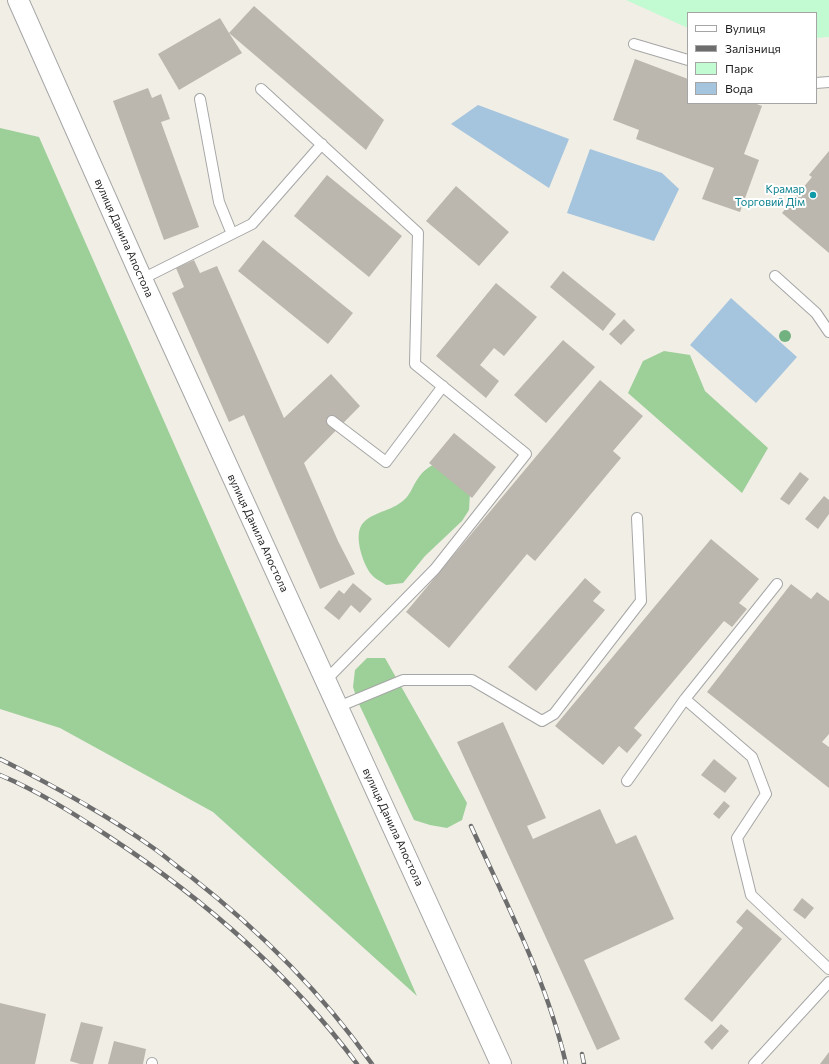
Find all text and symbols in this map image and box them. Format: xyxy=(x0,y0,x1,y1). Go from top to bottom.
legend xyxy=(687,12,817,104)
text: Вулиця xyxy=(725,21,766,35)
text: Залізниця xyxy=(725,41,781,55)
text: Парк xyxy=(725,61,754,75)
text: Вода xyxy=(725,81,753,95)
street label: вулиця Данила Апостола xyxy=(92,177,156,299)
place label: Крамар Торговий Дім xyxy=(735,182,805,208)
marker: Крамар Торговий Дім xyxy=(808,190,818,200)
street label: вулиця Данила Апостола xyxy=(225,472,291,594)
street label: вулиця Данила Апостола xyxy=(360,766,426,888)

